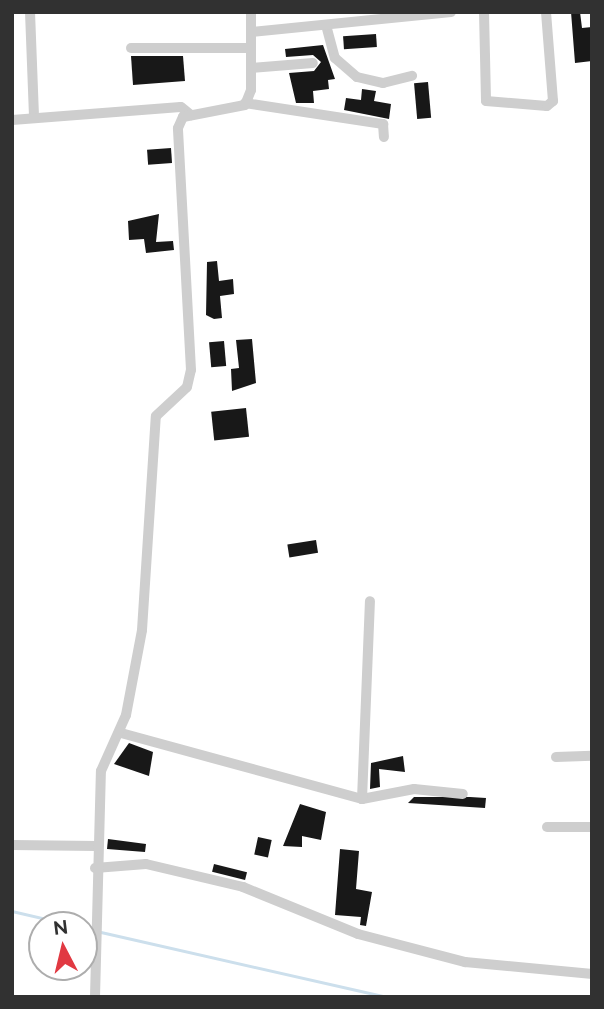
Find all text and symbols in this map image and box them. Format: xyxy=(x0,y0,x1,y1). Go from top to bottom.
north arrow xyxy=(28,911,98,981)
text: N xyxy=(52,915,69,939)

